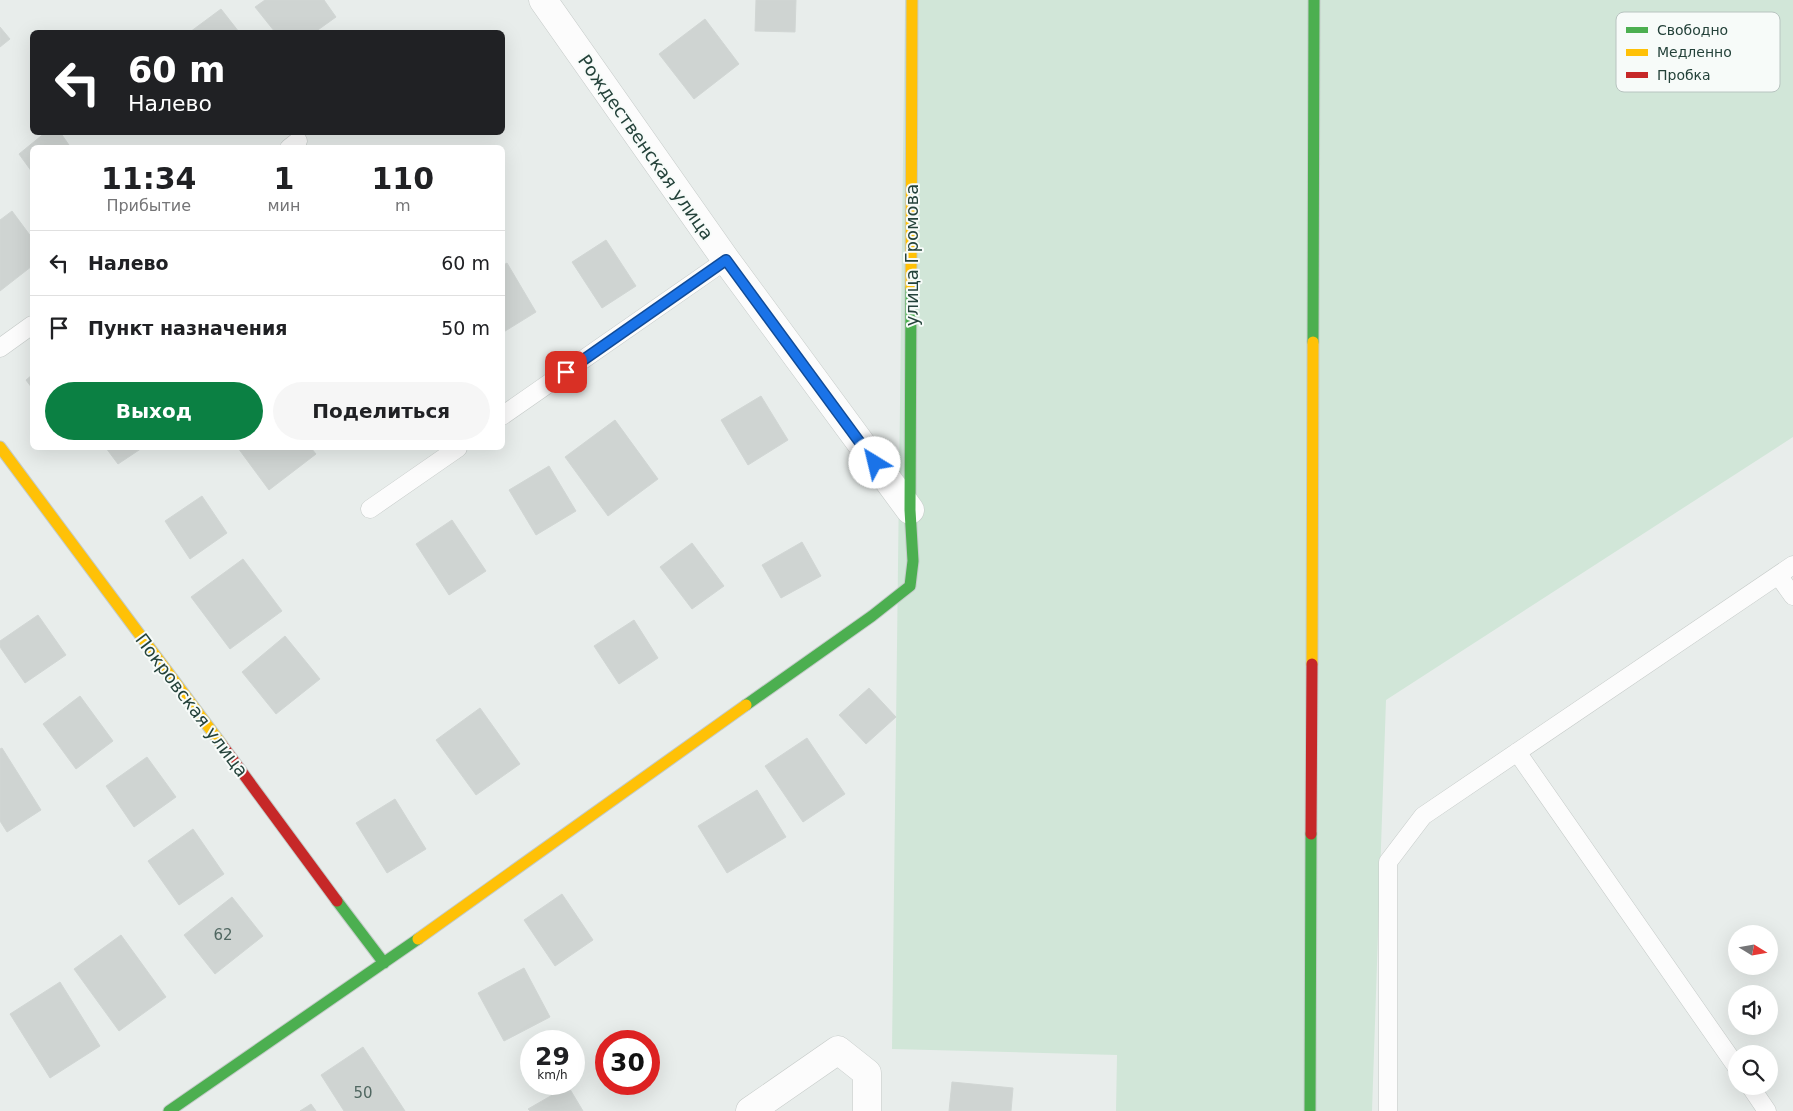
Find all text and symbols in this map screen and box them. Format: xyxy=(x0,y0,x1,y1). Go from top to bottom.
legend xyxy=(1616,12,1780,92)
text: Свободно xyxy=(1657,22,1728,38)
text: Медленно xyxy=(1657,44,1732,60)
icon: left xyxy=(45,50,110,115)
text: 60 m xyxy=(128,50,225,90)
street label: Рождественская улица xyxy=(574,50,718,244)
text: Пробка xyxy=(1657,67,1711,83)
text: Налево xyxy=(128,91,212,116)
text: 11:34 xyxy=(101,161,196,196)
text: 1 xyxy=(274,161,294,196)
text: 110 xyxy=(371,161,434,196)
street label: улица Громова xyxy=(901,184,922,326)
text: Прибытие xyxy=(106,196,191,215)
text: мин xyxy=(267,196,300,215)
text: m xyxy=(395,196,411,215)
icon: left xyxy=(45,249,73,277)
text: Налево xyxy=(88,252,169,274)
text: 60 m xyxy=(441,252,490,274)
icon: arrive xyxy=(45,314,73,342)
text: Пункт назначения xyxy=(88,317,287,339)
text: 50 m xyxy=(441,317,490,339)
pin xyxy=(545,351,587,393)
icon: arrive xyxy=(552,358,580,386)
button: Выход xyxy=(45,382,263,440)
button: Поделиться xyxy=(273,382,490,440)
position arrow xyxy=(848,436,900,488)
street label: Покровская улица xyxy=(131,629,253,781)
north arrow xyxy=(1728,925,1778,975)
map controls xyxy=(1728,925,1778,1095)
house number: 62 xyxy=(213,926,233,944)
button: sound xyxy=(1728,985,1778,1035)
speed limit sign: 30 xyxy=(595,1030,660,1095)
text: 29 xyxy=(535,1042,570,1071)
button: search xyxy=(1728,1045,1778,1095)
text: km/h xyxy=(537,1068,568,1082)
house number: 50 xyxy=(353,1084,373,1102)

